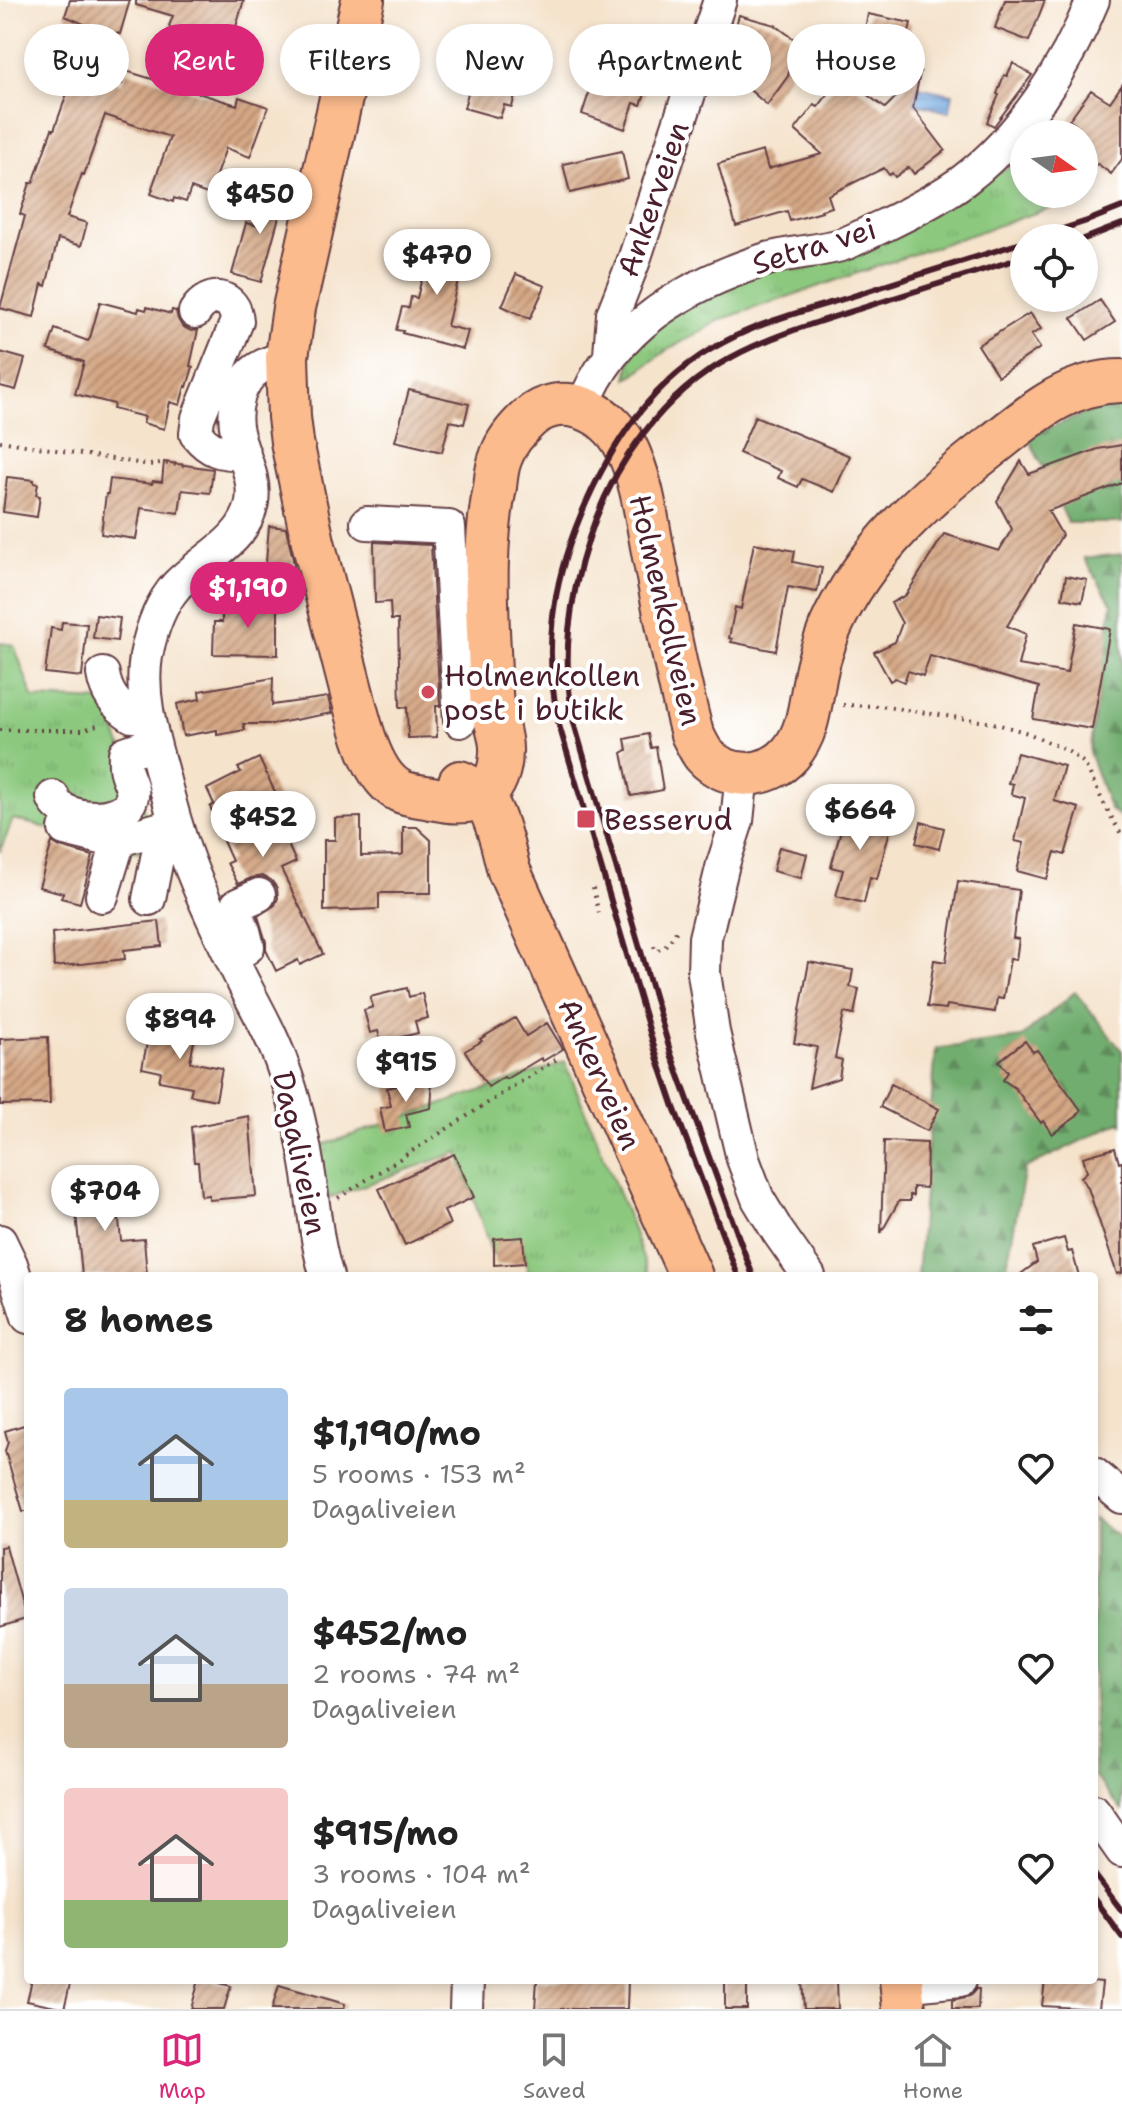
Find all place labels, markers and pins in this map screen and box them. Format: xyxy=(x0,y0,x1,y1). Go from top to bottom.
pin: $450 xyxy=(213,168,307,236)
pin: $470 xyxy=(390,229,484,297)
pin: $1,190 xyxy=(183,562,313,630)
place label: Holmenkollen post i butikk xyxy=(444,655,640,730)
marker: Holmenkollen post i butikk xyxy=(419,683,437,701)
pin: $664 xyxy=(813,784,907,852)
pin: $452 xyxy=(216,791,310,859)
place label: Besserud xyxy=(604,799,733,840)
marker: Besserud xyxy=(575,808,597,830)
pin: $894 xyxy=(133,993,227,1061)
pin: $915 xyxy=(359,1036,453,1104)
pin: $704 xyxy=(58,1165,152,1233)

